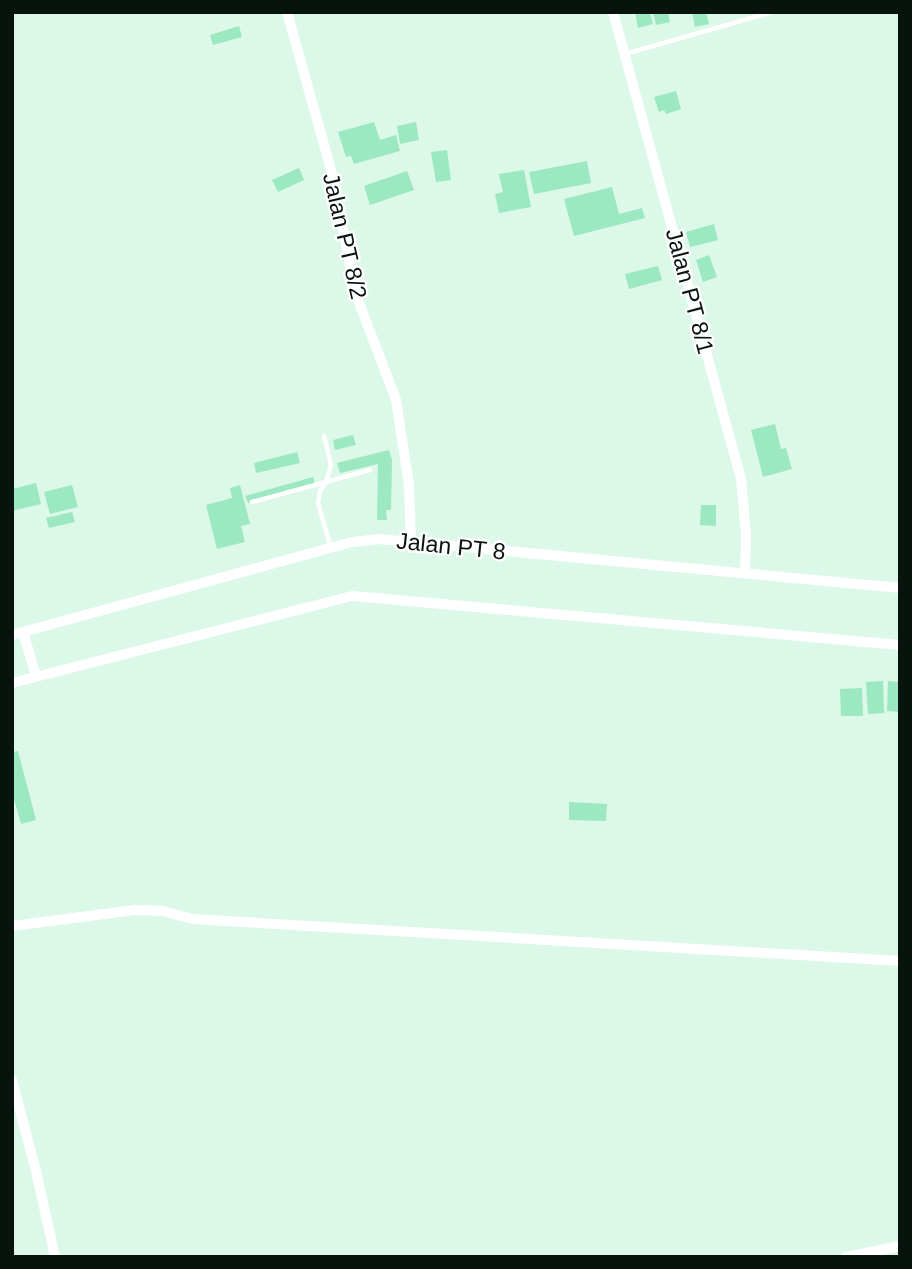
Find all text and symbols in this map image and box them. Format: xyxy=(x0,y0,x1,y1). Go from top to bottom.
street label: Jalan PT 8/2 xyxy=(318,170,372,302)
street label: Jalan PT 8/1 xyxy=(661,225,719,357)
street label: Jalan PT 8 xyxy=(395,527,507,565)

